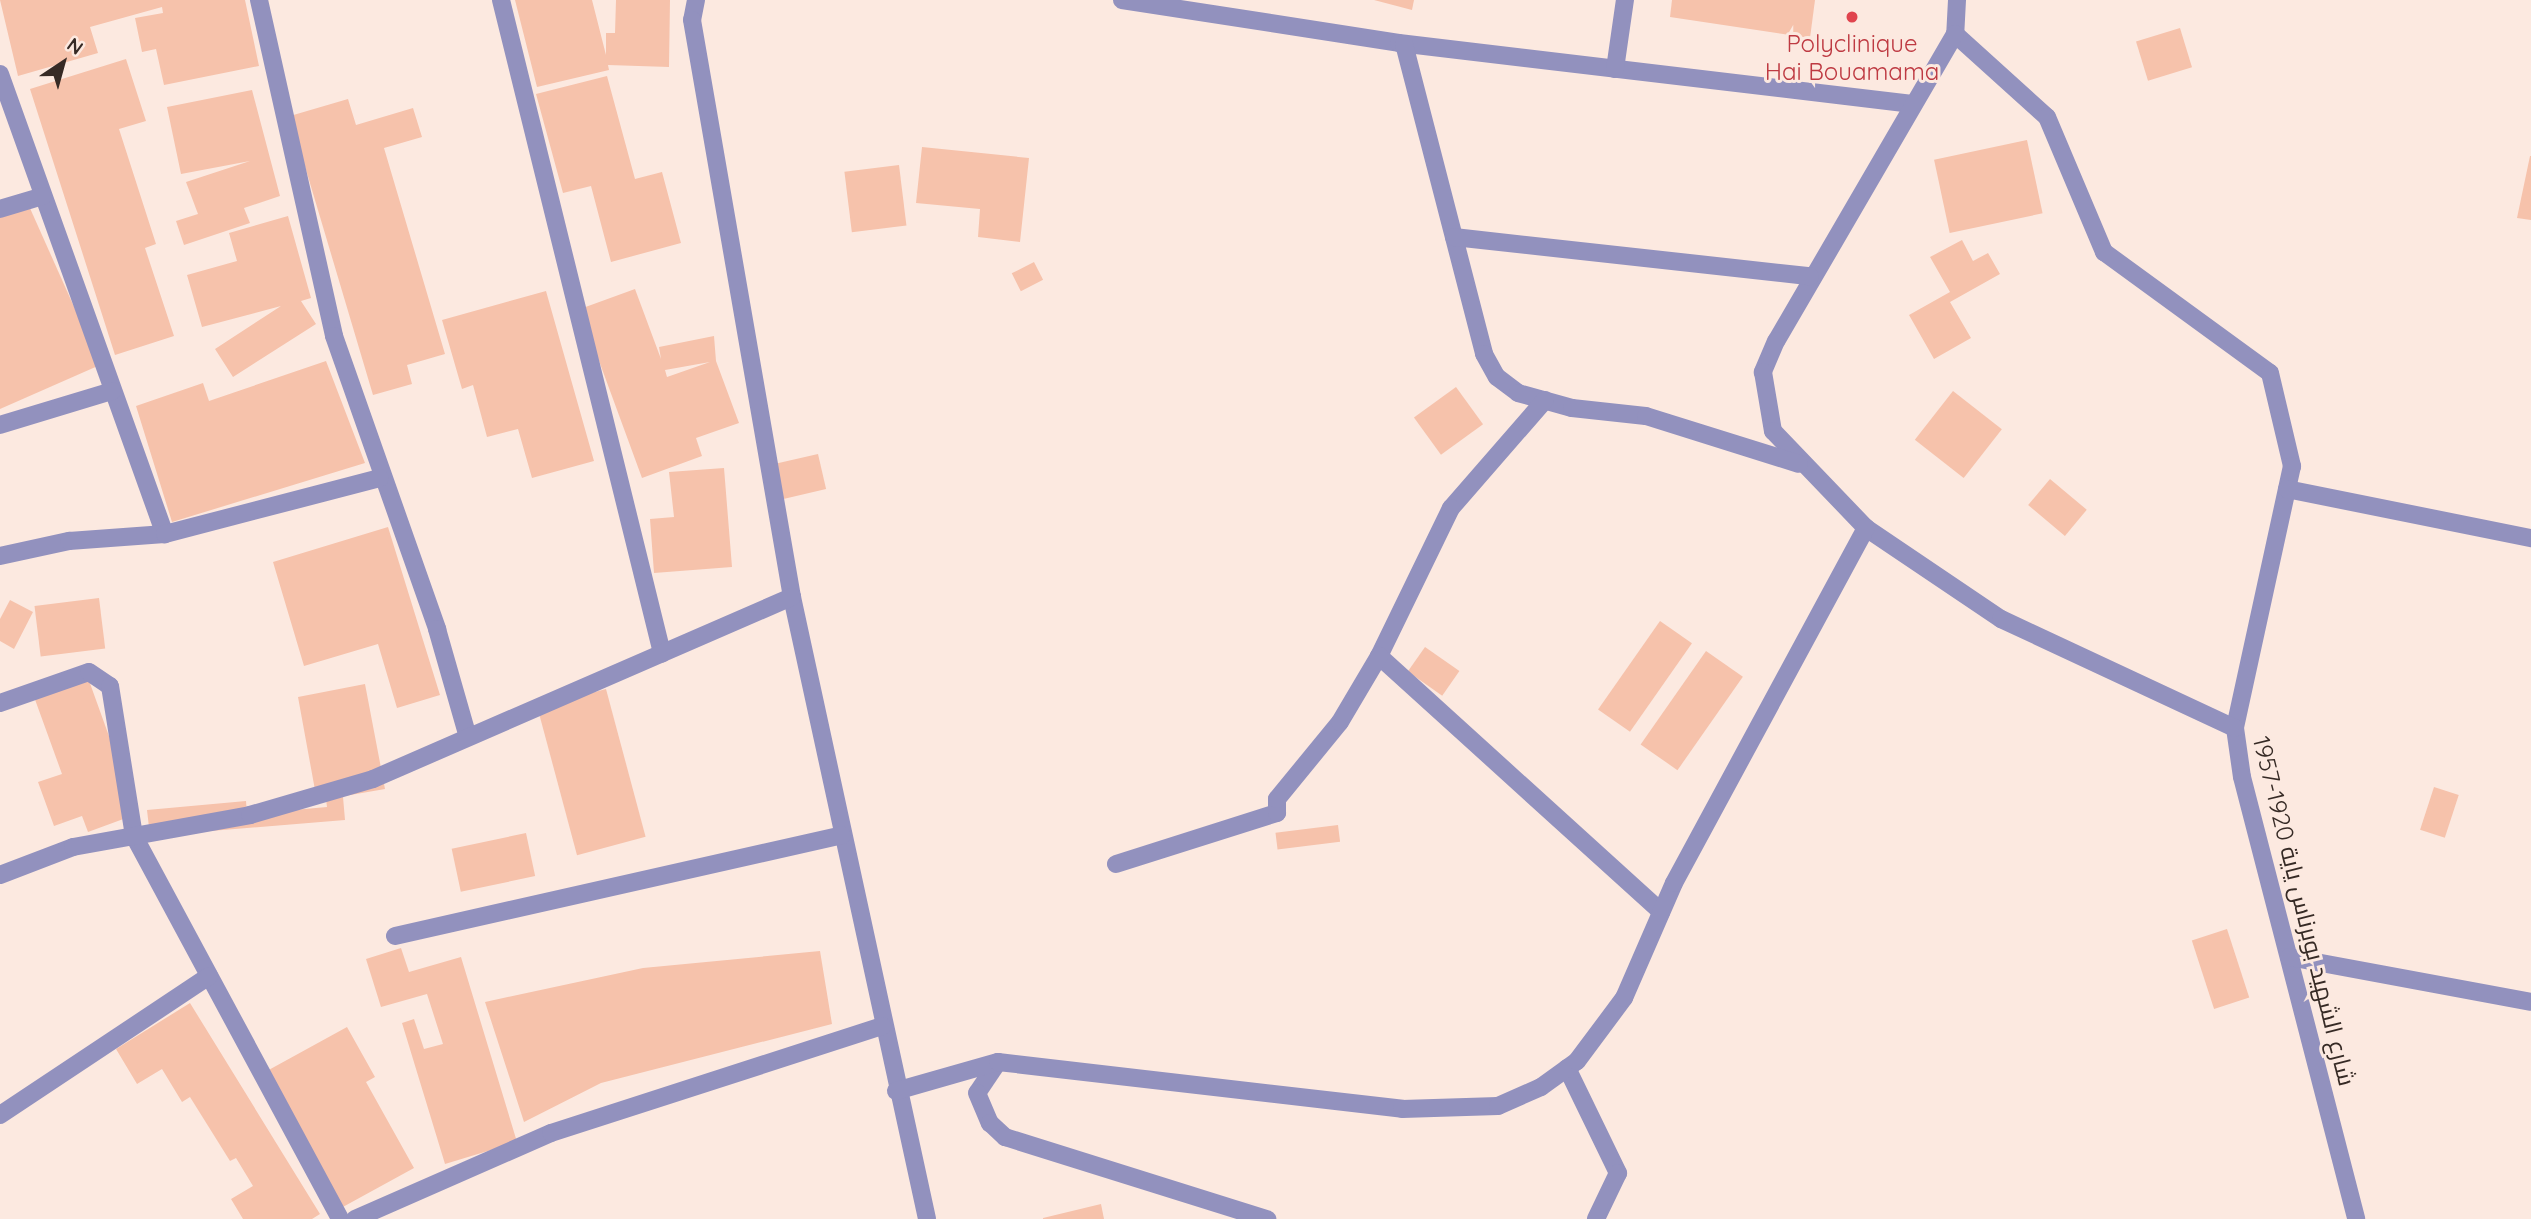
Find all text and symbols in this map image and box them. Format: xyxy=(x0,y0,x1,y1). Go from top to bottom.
marker: Polyclinique Hai Bouamama xyxy=(1842,7,1862,27)
north arrow xyxy=(28,28,98,98)
place label: Polyclinique Hai Bouamama xyxy=(1765,30,1939,86)
text: N xyxy=(63,32,88,60)
street label: شارع الشهيد بوبرناس ياية 1920-1957 xyxy=(2247,733,2361,1089)

